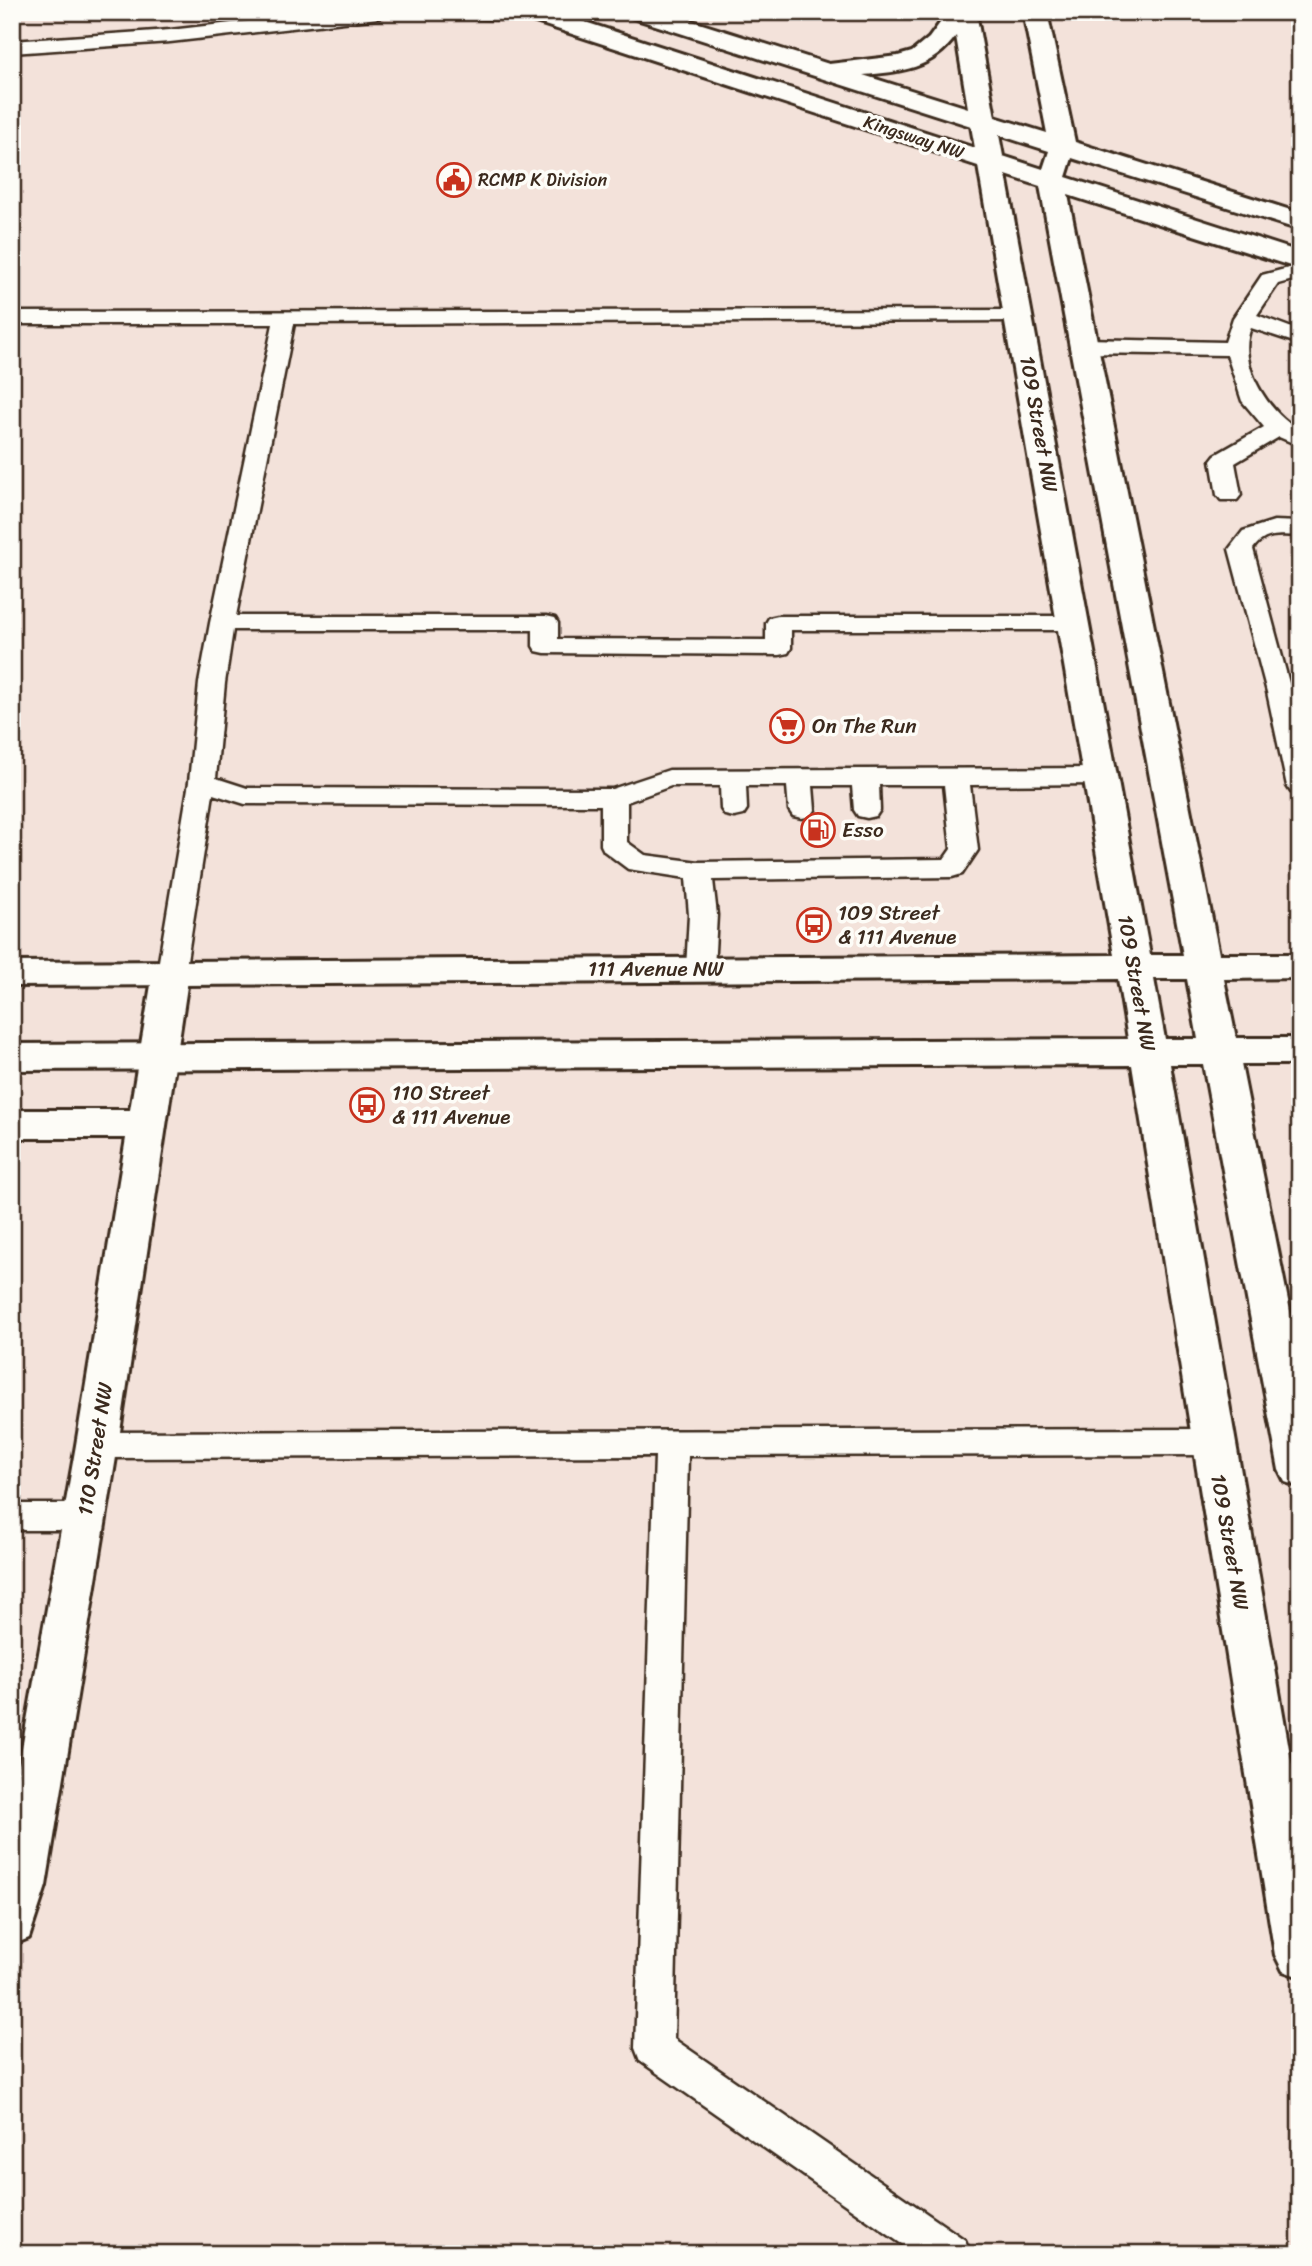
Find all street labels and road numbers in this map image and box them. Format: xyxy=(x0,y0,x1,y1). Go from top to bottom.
street label: Kingsway NW xyxy=(860,106,969,169)
street label: 109 Street NW xyxy=(1008,353,1070,496)
street label: 109 Street NW xyxy=(1106,912,1168,1055)
street label: 111 Avenue NW xyxy=(588,950,725,988)
street label: 110 Street NW xyxy=(66,1379,124,1518)
street label: 109 Street NW xyxy=(1199,1471,1261,1614)

